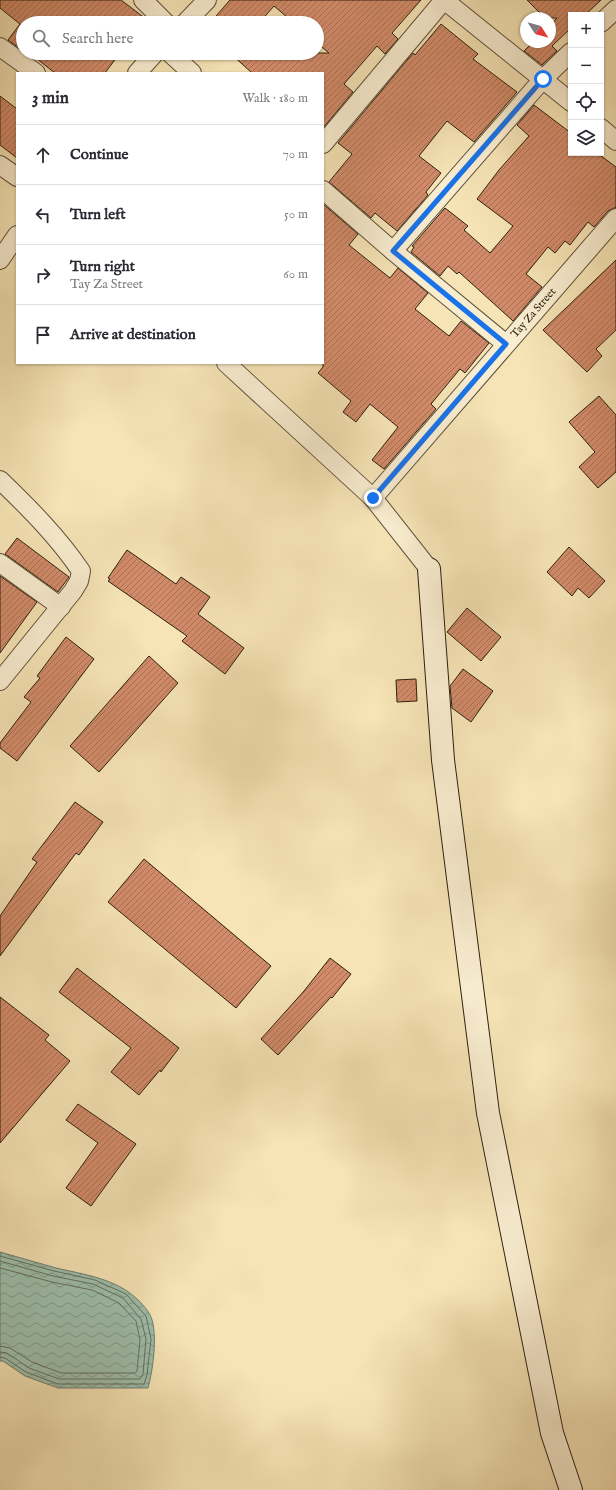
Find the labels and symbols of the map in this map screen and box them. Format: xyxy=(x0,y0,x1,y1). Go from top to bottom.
north arrow xyxy=(520,12,556,48)
route start xyxy=(534,70,552,88)
street label: Tay Za Street xyxy=(508,285,559,341)
route end xyxy=(364,489,382,507)

